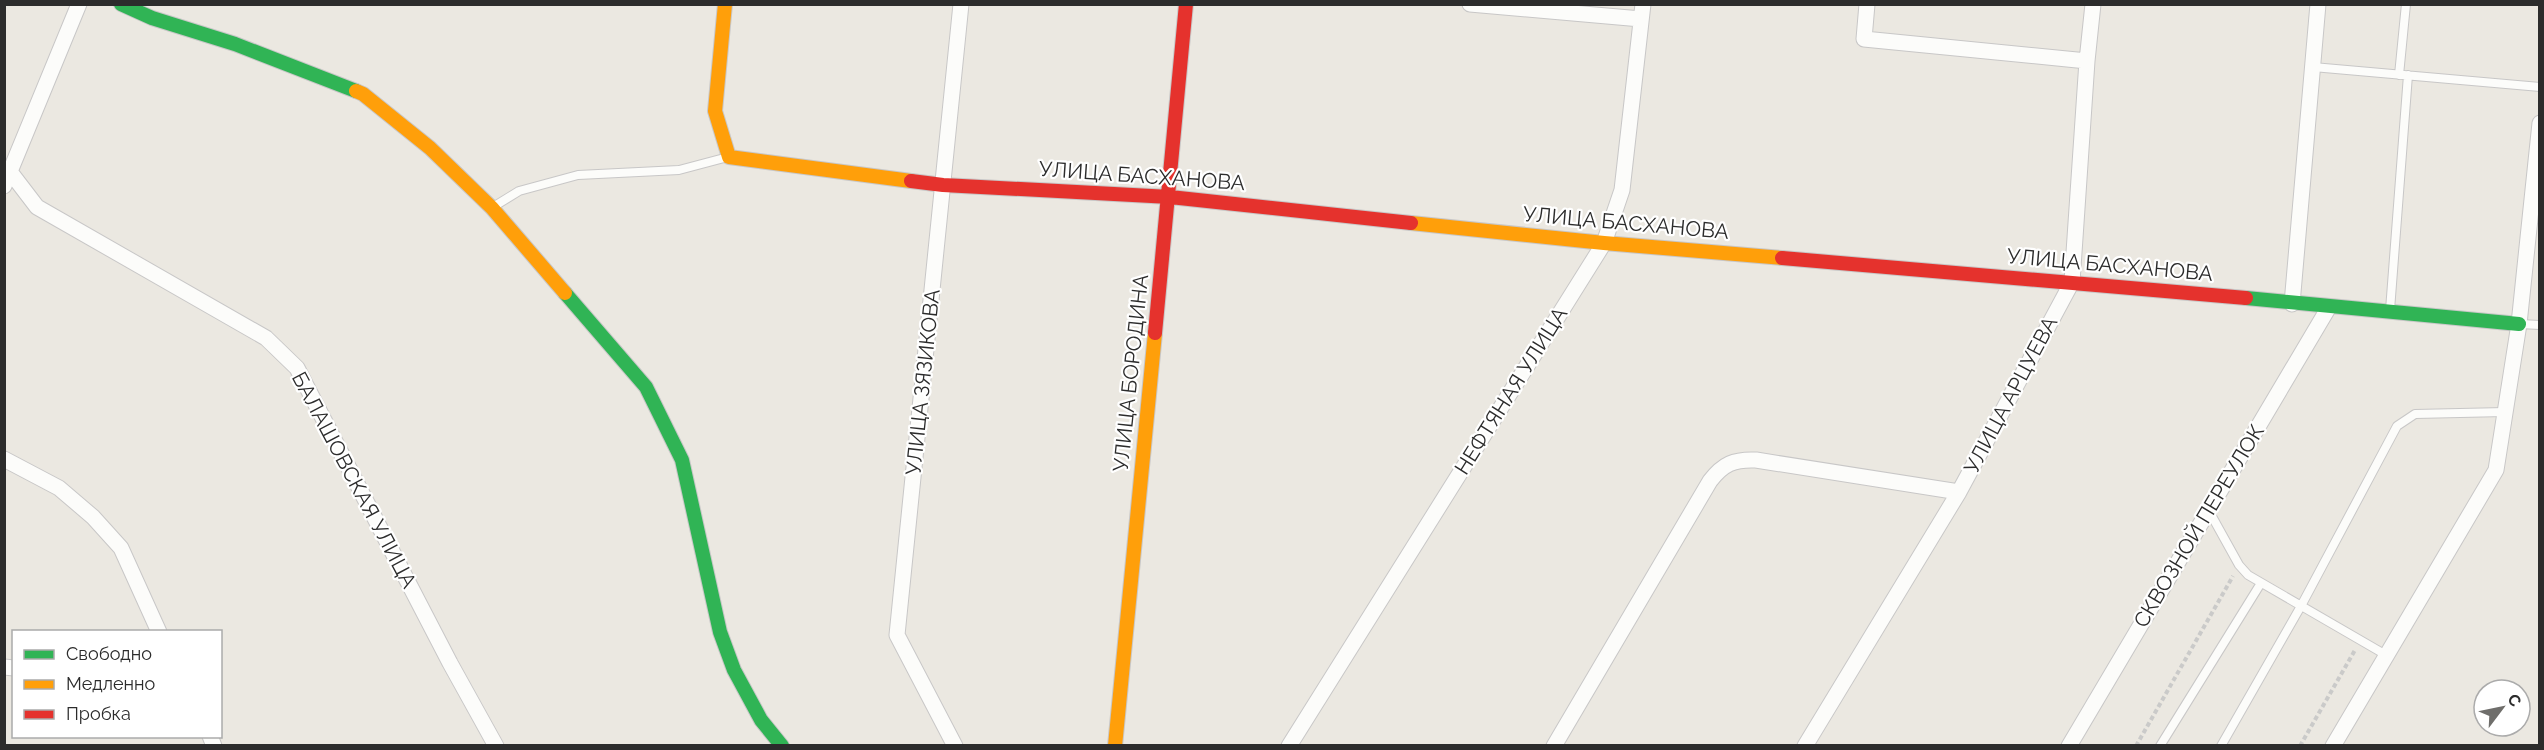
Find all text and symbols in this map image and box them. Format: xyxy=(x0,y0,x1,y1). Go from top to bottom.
street label: УЛИЦА БАСХАНОВА xyxy=(1038,156,1246,195)
street label: УЛИЦА БАСХАНОВА xyxy=(1522,201,1730,244)
street label: УЛИЦА БАСХАНОВА xyxy=(2006,243,2214,286)
street label: УЛИЦА БОРОДИНА xyxy=(1108,273,1153,473)
street label: УЛИЦА ЗЯЗИКОВА xyxy=(900,288,945,476)
street label: НЕФТЯНАЯ УЛИЦА xyxy=(1449,302,1572,479)
street label: УЛИЦА АРЦУЕВА xyxy=(1959,312,2062,477)
street label: БАЛАШОВСКАЯ УЛИЦА xyxy=(287,367,422,592)
street label: СКВОЗНОЙ ПЕРЕУЛОК xyxy=(2128,420,2269,632)
legend xyxy=(12,630,222,738)
text: Свободно xyxy=(66,643,152,664)
text: Медленно xyxy=(66,673,155,694)
north arrow xyxy=(2472,678,2532,738)
text: С xyxy=(2503,691,2525,710)
text: Пробка xyxy=(66,703,131,724)

